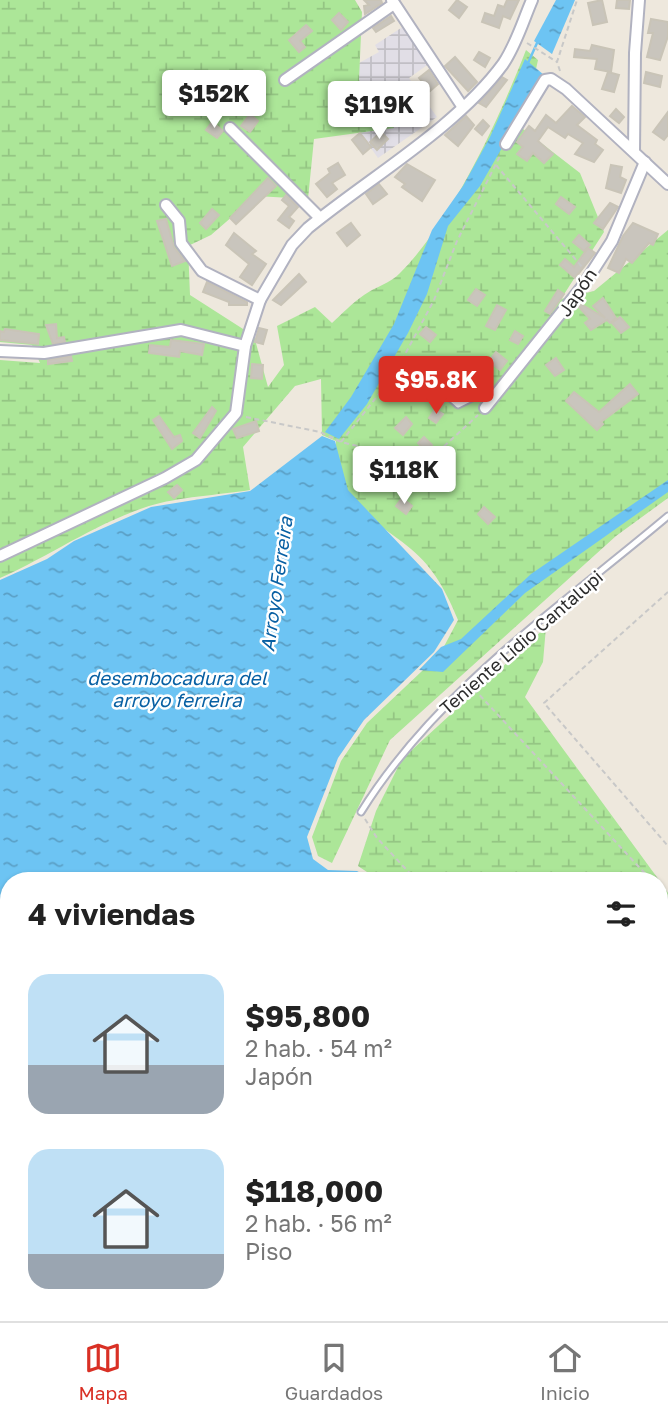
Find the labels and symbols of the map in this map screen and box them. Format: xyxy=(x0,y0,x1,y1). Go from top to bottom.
pin: $152K xyxy=(165,71,263,130)
pin: $119K xyxy=(330,82,428,141)
street label: Japón xyxy=(553,264,601,320)
pin: $95.8K xyxy=(379,356,493,416)
pin: $118K xyxy=(355,447,453,506)
water label: Arroyo Ferreira xyxy=(255,514,297,653)
street label: Teniente Lidio Cantalupi xyxy=(435,565,607,719)
water label: desembocadura del arroyo ferreira xyxy=(87,666,268,711)

